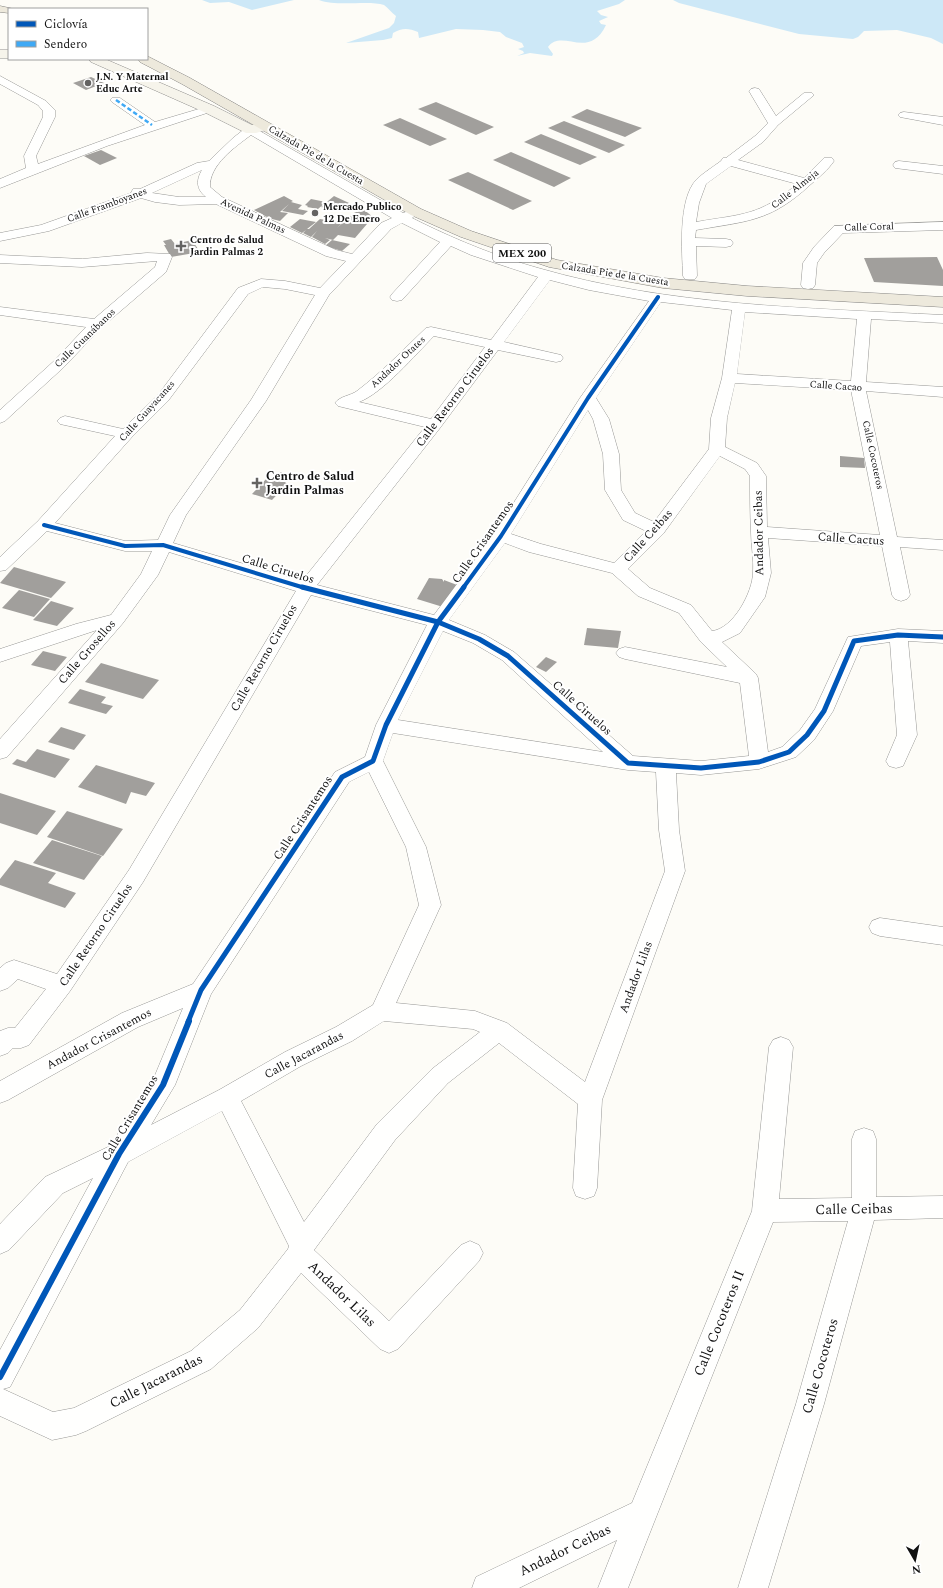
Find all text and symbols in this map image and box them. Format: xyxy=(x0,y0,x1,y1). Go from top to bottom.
legend xyxy=(8,8,148,60)
text: Ciclovía xyxy=(44,15,88,34)
text: Sendero xyxy=(44,35,87,54)
place label: J.N. Y Maternal Educ Arte xyxy=(96,69,168,97)
marker: J.N. Y Maternal Educ Arte xyxy=(83,78,93,88)
street label: Calzada Pie de la Cuesta xyxy=(265,121,367,189)
street label: Calle Almeja xyxy=(768,165,823,213)
street label: Calle Framboyanes xyxy=(65,183,149,227)
street label: Avenida Palmas xyxy=(218,194,288,238)
place label: Mercado Publico 12 De Enero xyxy=(323,199,402,227)
marker: Mercado Publico 12 De Enero xyxy=(310,208,320,218)
street label: Calle Coral xyxy=(844,218,894,236)
place label: Centro de Salud Jardin Palmas 2 xyxy=(190,232,264,260)
marker: Centro de Salud Jardin Palmas 2 xyxy=(175,240,187,252)
road number: MEX 200 xyxy=(493,244,551,262)
street label: Calzada Pie de la Cuesta xyxy=(560,258,670,290)
street label: Calle Guanábanos xyxy=(51,304,119,372)
street label: Andador Otates xyxy=(367,332,429,392)
street label: Calle Retorno Ciruelos xyxy=(411,343,499,451)
street label: Calle Cacao xyxy=(809,376,863,396)
street label: Calle Guayacanes xyxy=(115,377,179,445)
street label: Calle Cocoteros xyxy=(858,419,888,491)
place label: Centro de Salud Jardin Palmas xyxy=(266,467,354,500)
marker: Centro de Salud Jardin Palmas xyxy=(251,477,263,489)
street label: Andador Ceibas xyxy=(749,490,769,576)
street label: Calle Crisantemos xyxy=(447,497,519,587)
street label: Calle Ceibas xyxy=(619,505,677,567)
street label: Calle Cactus xyxy=(817,527,885,551)
street label: Calle Ciruelos xyxy=(239,549,317,589)
street label: Calle Retorno Ciruelos xyxy=(226,601,302,715)
street label: Calle Grosellos xyxy=(53,615,121,689)
street label: Calle Ciruelos xyxy=(548,676,616,740)
street label: Calle Crisantemos xyxy=(268,772,338,864)
street label: Calle Retorno Ciruelos xyxy=(54,880,138,990)
street label: Andador Lilas xyxy=(614,938,658,1016)
street label: Andador Crisantemos xyxy=(43,1003,155,1075)
street label: Calle Jacarandas xyxy=(261,1026,347,1084)
street label: Calle Crisantemos xyxy=(97,1071,163,1165)
street label: Calle Ceibas xyxy=(815,1198,893,1220)
street label: Andador Lilas xyxy=(303,1256,381,1332)
street label: Calle Cocoteros II xyxy=(688,1267,750,1379)
street label: Calle Cocoteros xyxy=(796,1316,844,1416)
street label: Calle Jacarandas xyxy=(106,1348,206,1414)
street label: Andador Ceibas xyxy=(516,1519,614,1581)
north arrow xyxy=(895,1540,935,1580)
text: N xyxy=(911,1560,922,1578)

